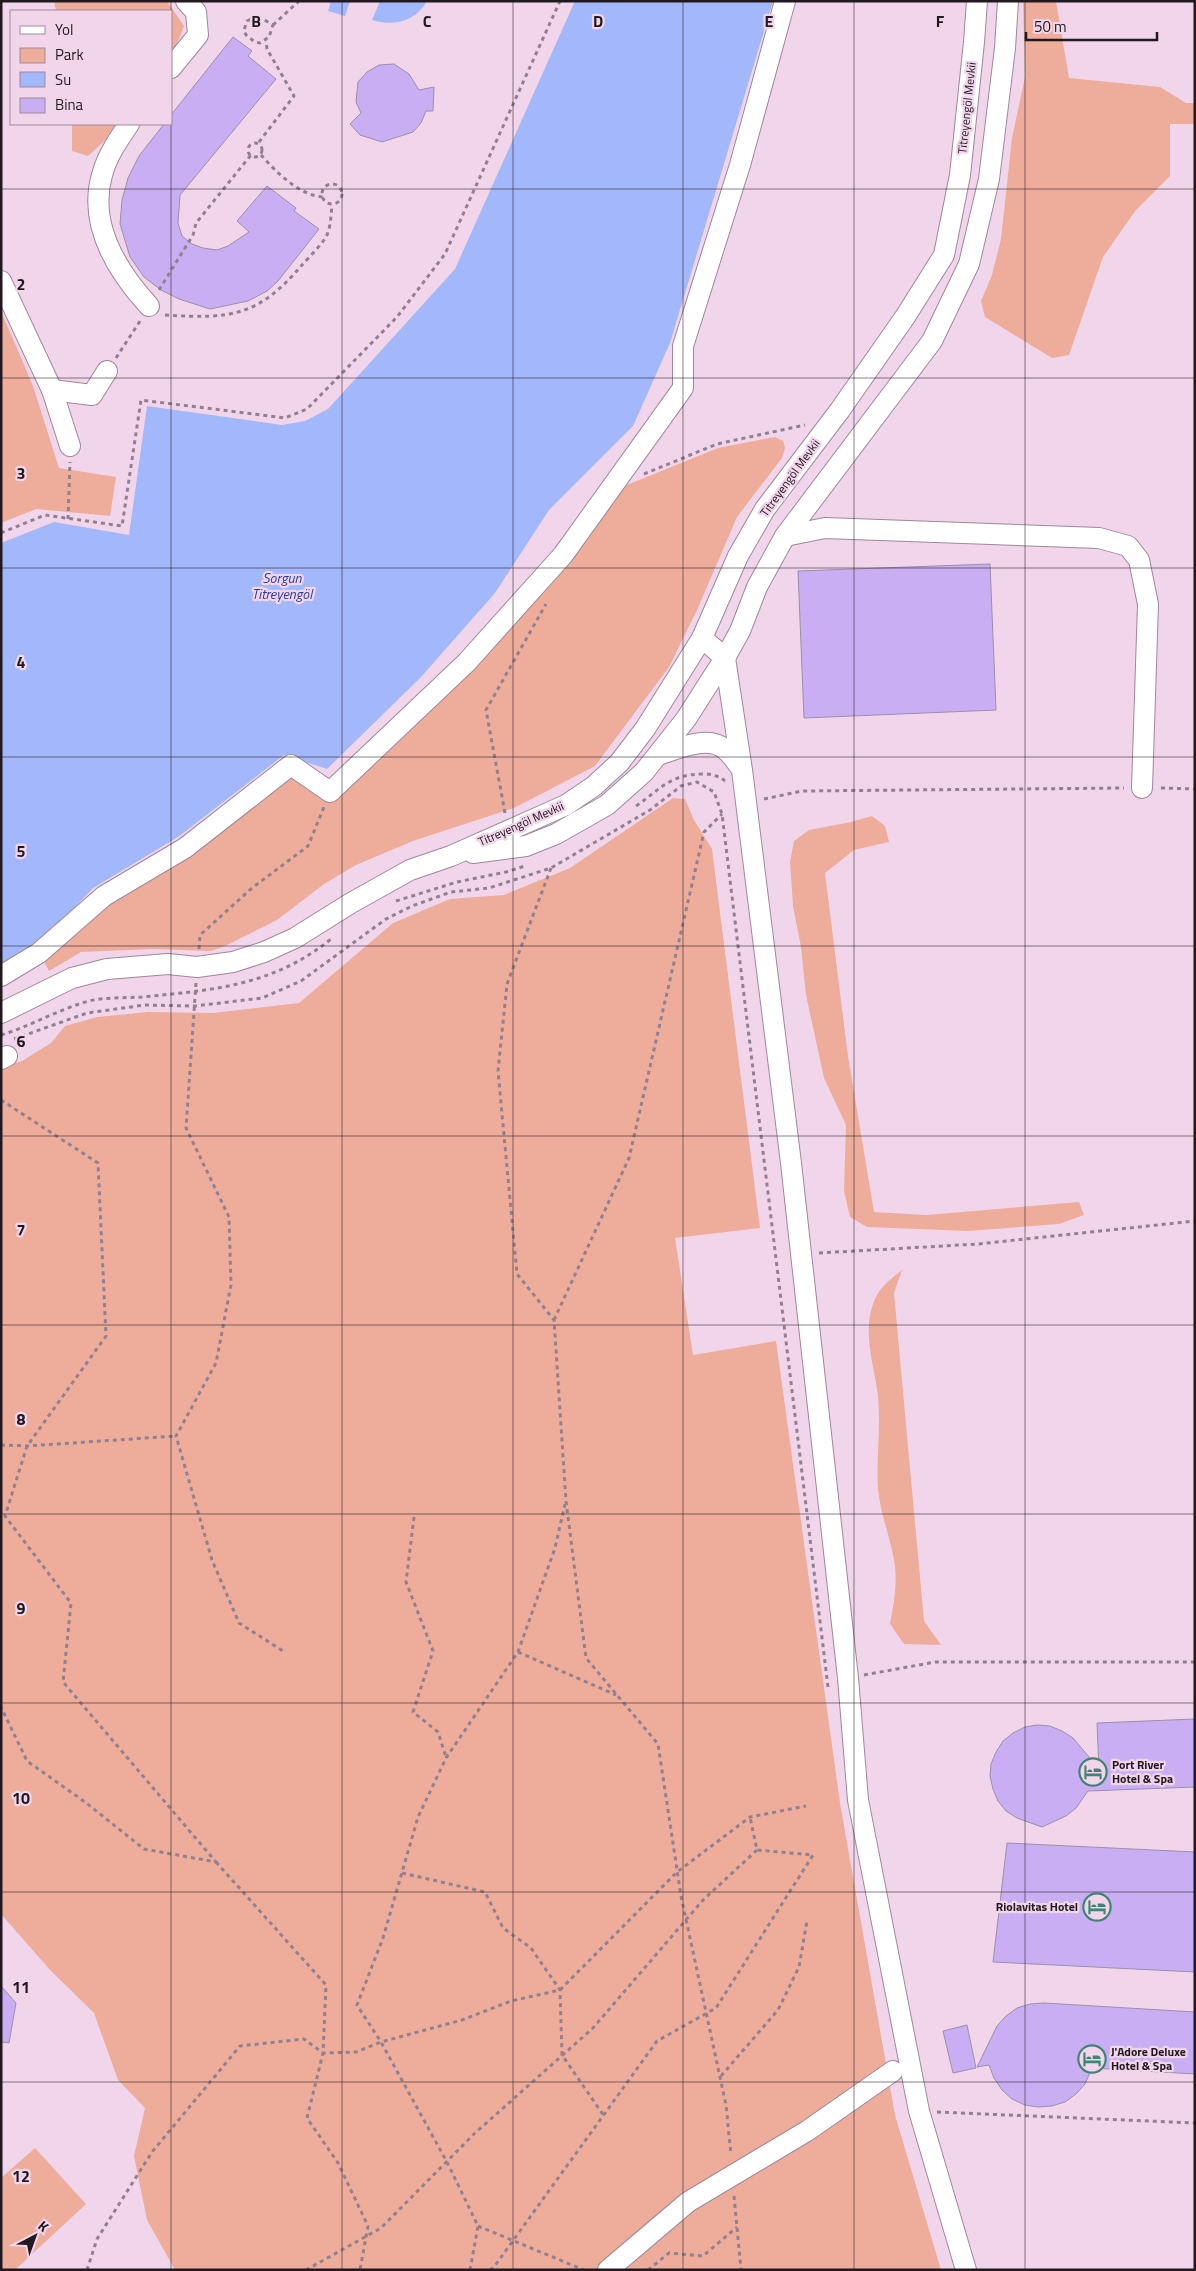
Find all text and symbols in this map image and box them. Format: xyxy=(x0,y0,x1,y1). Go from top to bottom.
text: B xyxy=(251,9,261,33)
text: C xyxy=(423,9,432,33)
text: D xyxy=(593,9,603,33)
text: E xyxy=(765,9,774,33)
text: F xyxy=(936,9,945,33)
legend xyxy=(10,10,172,125)
scale bar xyxy=(1026,10,1157,42)
text: 50 m xyxy=(1034,15,1067,38)
text: Yol xyxy=(55,18,73,41)
text: Park xyxy=(55,43,84,66)
street label: Titreyengöl Mevkii xyxy=(952,61,981,155)
text: Su xyxy=(55,68,71,91)
text: Bina xyxy=(55,93,84,116)
text: 2 xyxy=(17,272,25,296)
street label: Titreyengöl Mevkii xyxy=(755,435,824,521)
text: 3 xyxy=(17,461,25,485)
water label: Sorgun Titreyengöl xyxy=(252,567,314,604)
text: 4 xyxy=(17,650,26,674)
street label: Titreyengöl Mevkii xyxy=(475,796,567,851)
text: 5 xyxy=(17,839,26,863)
text: 6 xyxy=(17,1029,26,1053)
text: 7 xyxy=(17,1218,25,1242)
text: 8 xyxy=(17,1407,26,1431)
text: 9 xyxy=(17,1596,26,1620)
place label: Port River Hotel & Spa xyxy=(1112,1755,1173,1788)
hotel icon: Port River Hotel & Spa xyxy=(1078,1757,1108,1787)
text: 10 xyxy=(12,1786,30,1810)
hotel icon: Riolavitas Hotel xyxy=(1082,1892,1112,1922)
place label: Riolavitas Hotel xyxy=(996,1897,1078,1916)
text: 11 xyxy=(12,1975,30,1999)
place label: J'Adore Deluxe Hotel & Spa xyxy=(1111,2042,1186,2075)
hotel icon: J'Adore Deluxe Hotel & Spa xyxy=(1077,2044,1107,2074)
text: 12 xyxy=(12,2164,30,2188)
north arrow xyxy=(10,2211,60,2261)
text: K xyxy=(34,2215,54,2237)

